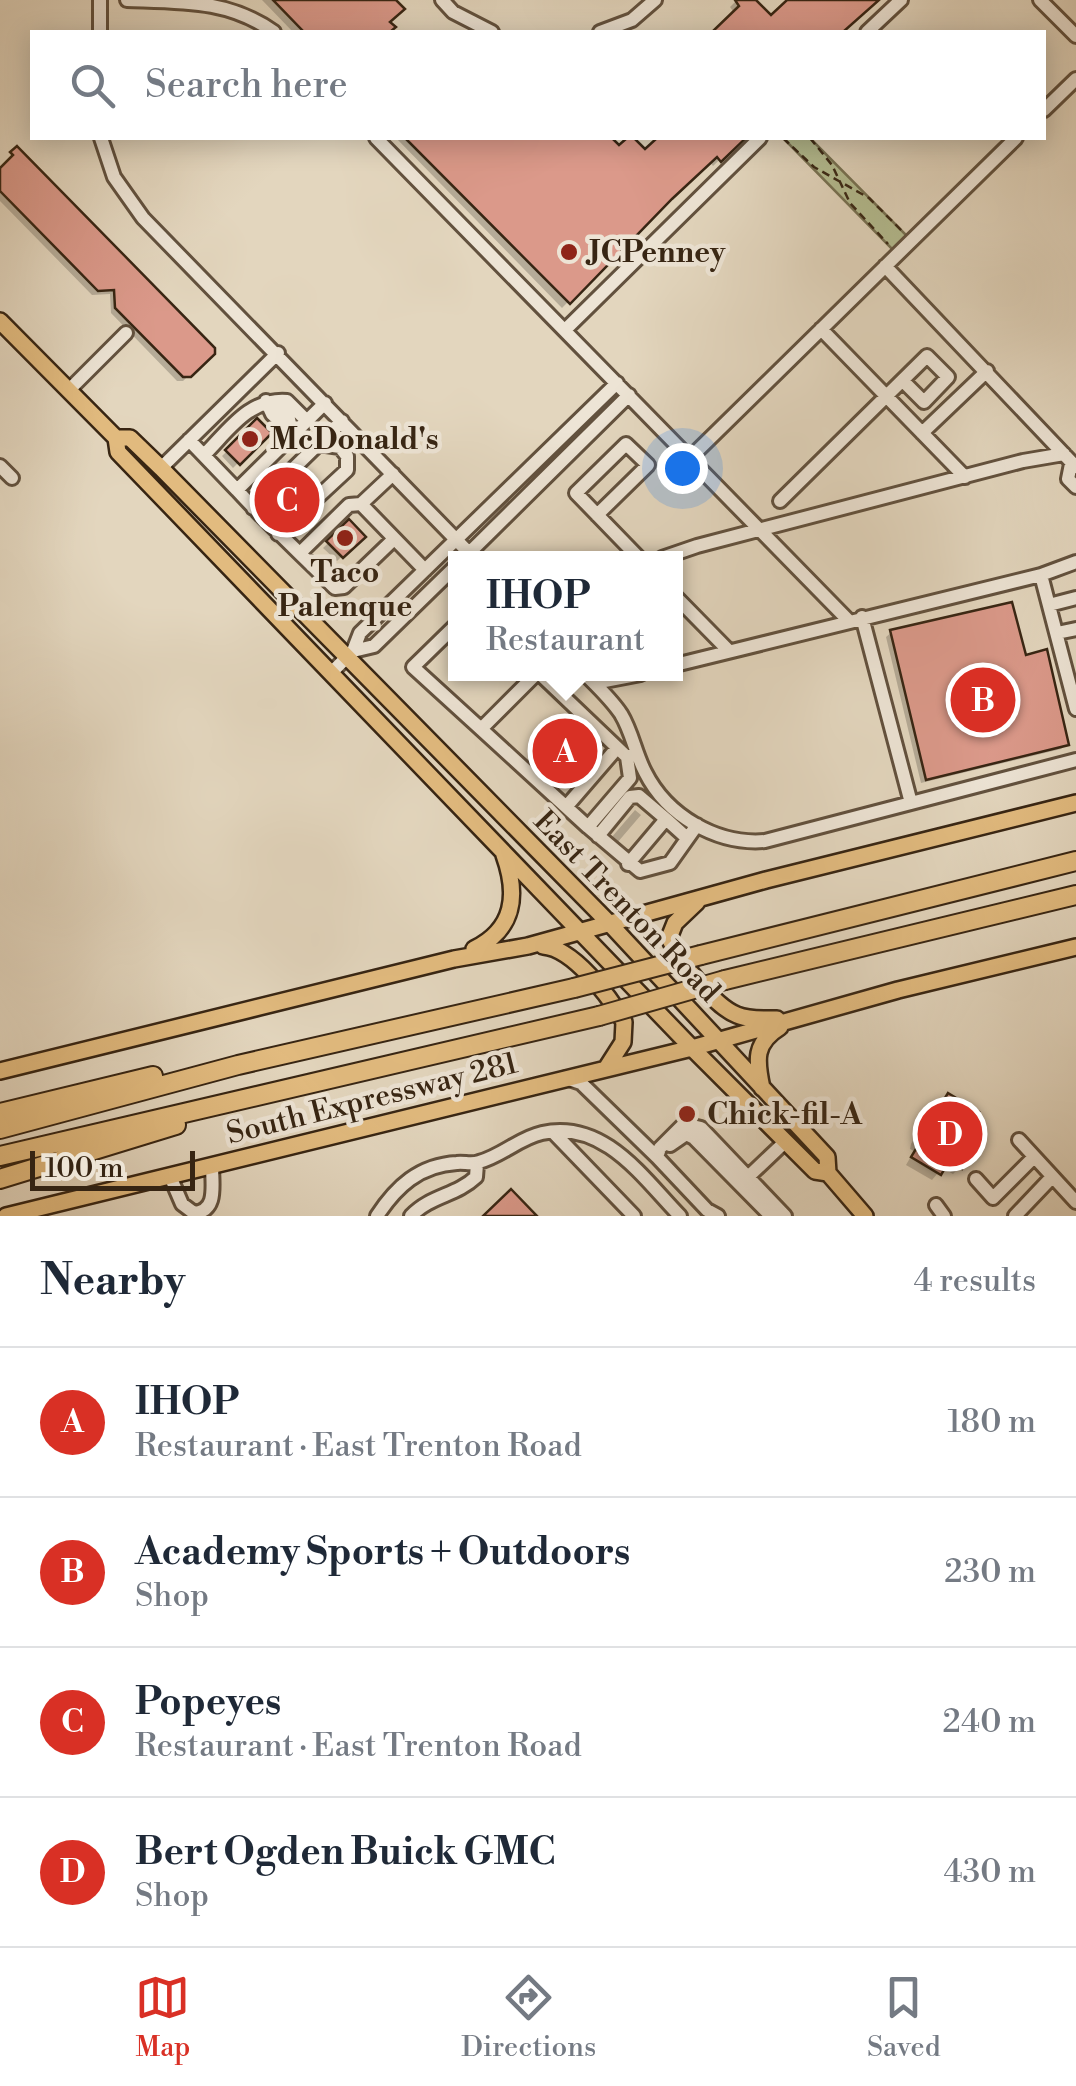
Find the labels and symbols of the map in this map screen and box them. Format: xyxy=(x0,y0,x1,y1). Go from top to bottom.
place label: JCPenney xyxy=(585,234,726,272)
marker: JCPenney xyxy=(558,241,580,263)
place label: McDonald's xyxy=(270,421,439,459)
marker: McDonald's xyxy=(239,428,261,450)
your location xyxy=(657,443,708,494)
pin: C xyxy=(254,462,320,538)
marker: Taco Palenque xyxy=(334,527,356,549)
place label: Taco Palenque xyxy=(278,554,412,626)
pin: B xyxy=(950,662,1016,738)
pin: A xyxy=(532,714,598,788)
street label: East Trenton Road xyxy=(525,803,728,1011)
street label: South Expressway 281 xyxy=(223,1044,522,1154)
place label: Chick-fil-A xyxy=(707,1096,863,1134)
pin: D xyxy=(918,1096,982,1172)
marker: Chick-fil-A xyxy=(676,1103,698,1125)
scale bar xyxy=(30,1146,195,1190)

